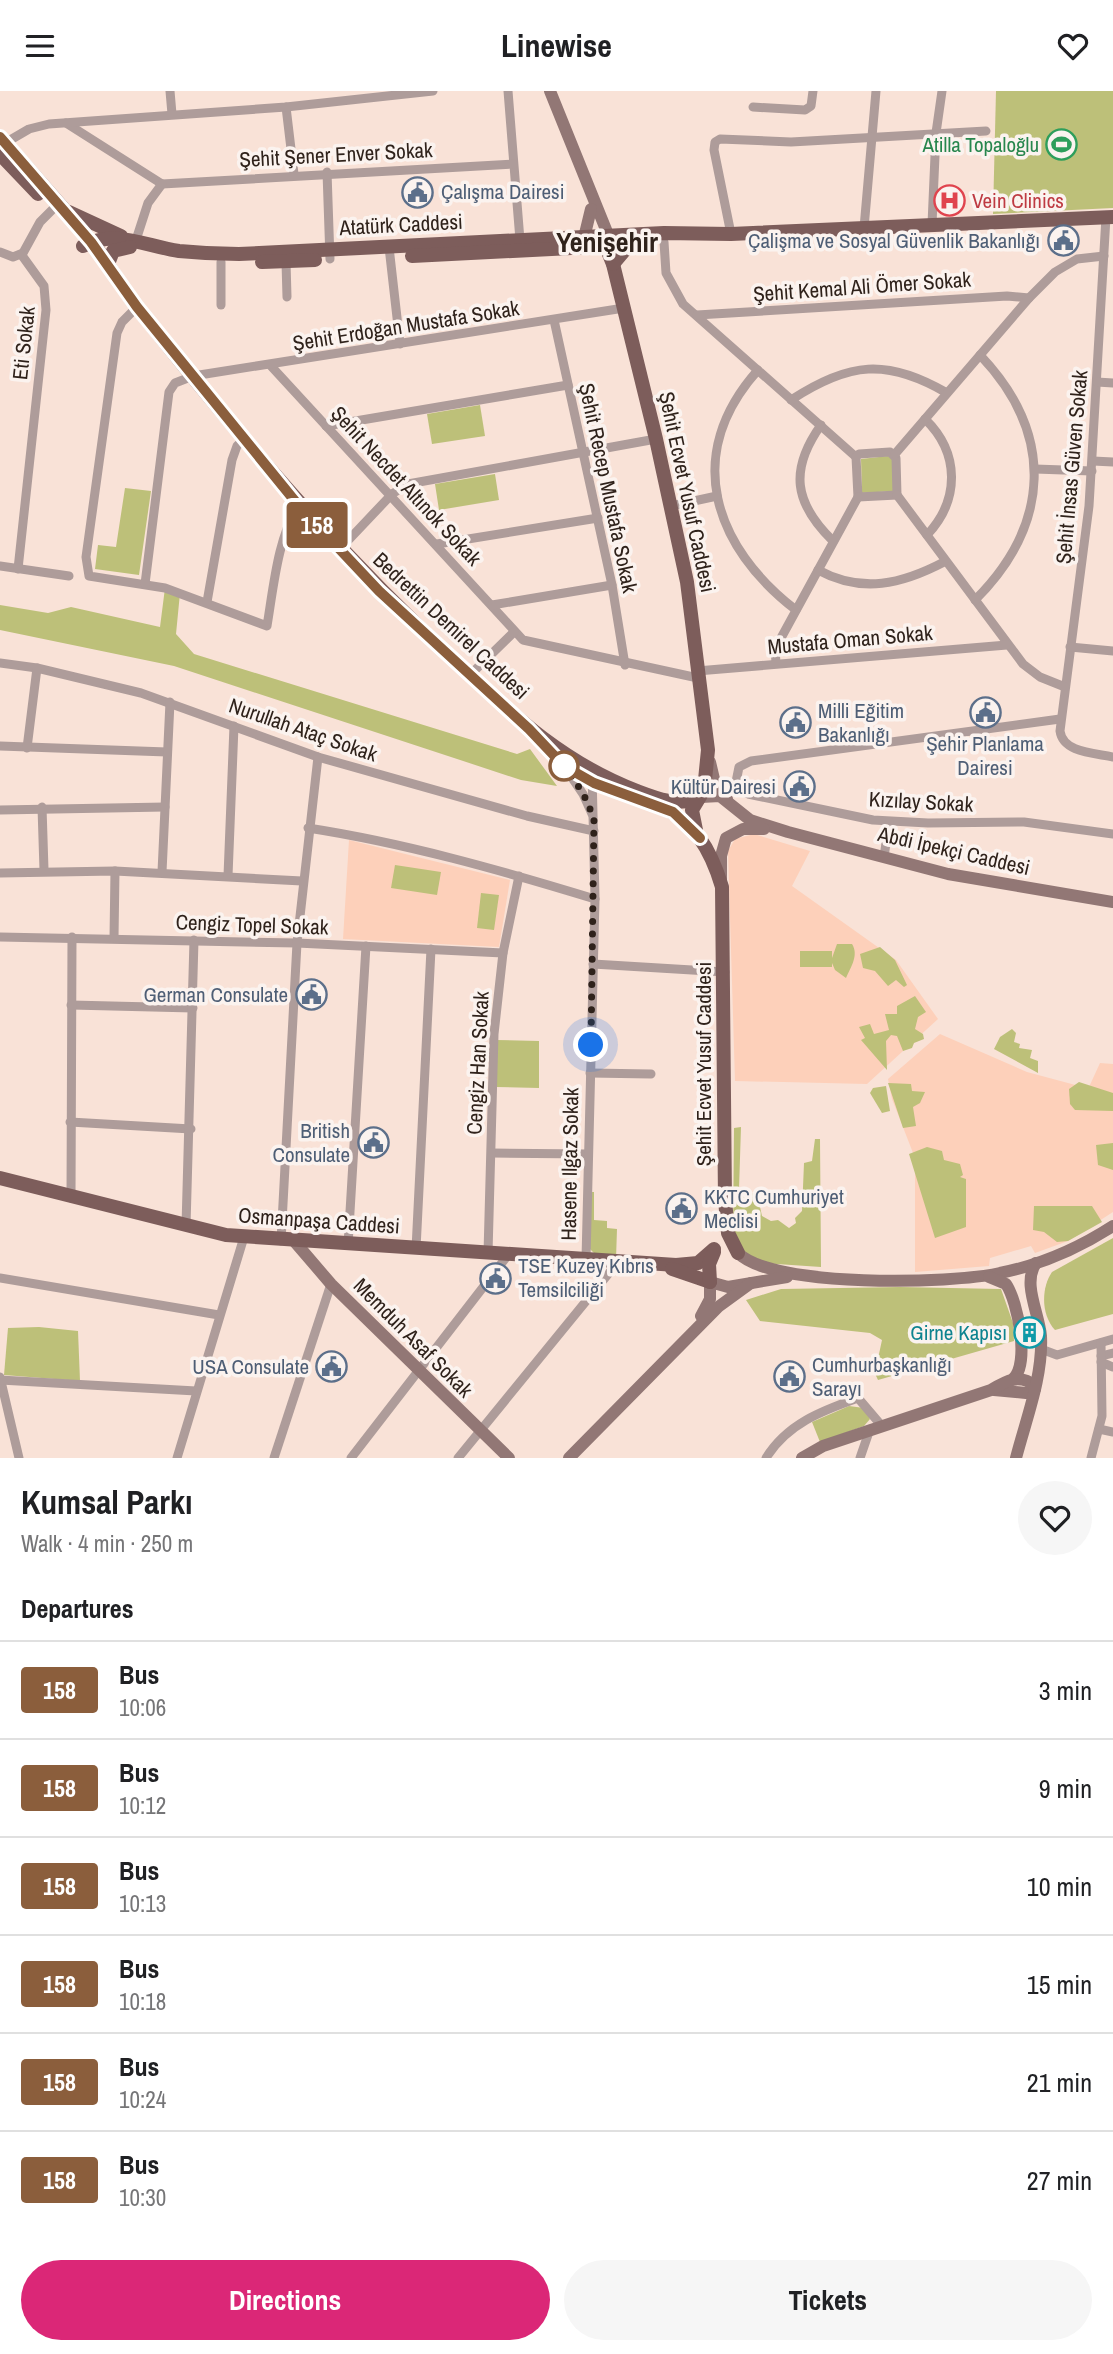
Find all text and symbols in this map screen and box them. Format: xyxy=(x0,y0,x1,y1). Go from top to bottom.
text: Linewise xyxy=(501,24,612,67)
icon: menu xyxy=(21,27,59,65)
icon: heart xyxy=(1054,27,1092,65)
sports icon: Atilla Topaloğlu xyxy=(1045,128,1079,162)
place label: Atilla Topaloğlu xyxy=(922,130,1039,159)
street label: Şehit Şener Enver Sokak xyxy=(239,135,434,174)
public building icon: Çalışma Dairesi xyxy=(401,175,435,209)
place label: Çalışma Dairesi xyxy=(441,177,564,206)
hospital icon: Vein Clinics xyxy=(932,184,966,218)
place label: Vein Clinics xyxy=(972,186,1064,215)
street label: Atatürk Caddesi xyxy=(338,207,463,242)
district label: Yenişehir xyxy=(556,223,658,261)
public building icon: Çalişma ve Sosyal Güvenlik Bakanlığı xyxy=(1046,224,1080,258)
place label: Çalişma ve Sosyal Güvenlik Bakanlığı xyxy=(748,226,1040,255)
street label: Şehit Kemal Ali Ömer Sokak xyxy=(752,264,972,309)
street label: Şehit Erdoğan Mustafa Sokak xyxy=(291,293,522,358)
street label: Eti Sokak xyxy=(5,304,42,381)
street label: Şehit İnsas Güven Sokak xyxy=(1049,369,1094,565)
street label: Şehit Recep Mustafa Sokak xyxy=(572,380,645,596)
street label: Şehit Ecvet Yusuf Caddesi xyxy=(652,389,723,595)
street label: Şehit Necdet Altınok Sokak xyxy=(325,399,488,572)
line badge: 158 xyxy=(277,502,357,548)
text: 158 xyxy=(301,509,333,541)
street label: Bedrettin Demirel Caddesi xyxy=(367,546,536,706)
street label: Mustafa Oman Sokak xyxy=(766,618,934,661)
street label: Nurullah Ataç Sokak xyxy=(225,691,382,769)
public building icon: Şehir Planlama Dairesi xyxy=(968,695,1002,729)
place label: Milli Eğitim Bakanlığı xyxy=(818,696,904,749)
public building icon: Milli Eğitim Bakanlığı xyxy=(778,706,812,740)
place label: Şehir Planlama Dairesi xyxy=(926,729,1044,782)
unlabelled marker xyxy=(549,751,579,781)
public building icon: Kültür Dairesi xyxy=(782,770,816,804)
place label: Kültür Dairesi xyxy=(671,772,776,801)
street label: Kızılay Sokak xyxy=(868,784,974,819)
street label: Abdi İpekçi Caddesi xyxy=(874,819,1033,882)
street label: Cengiz Topel Sokak xyxy=(175,907,329,942)
street label: Şehit Ecvet Yusuf Caddesi xyxy=(689,962,718,1166)
public building icon: German Consulate xyxy=(294,978,328,1012)
place label: German Consulate xyxy=(143,980,288,1009)
street label: Cengiz Han Sokak xyxy=(459,990,496,1135)
your location xyxy=(573,1027,608,1062)
street label: Hasene Ilgaz Sokak xyxy=(554,1087,585,1241)
place label: British Consulate xyxy=(272,1116,350,1169)
public building icon: British Consulate xyxy=(356,1126,390,1160)
place label: KKTC Cumhuriyet Meclisi xyxy=(704,1182,844,1235)
public building icon: KKTC Cumhuriyet Meclisi xyxy=(664,1192,698,1226)
street label: Osmanpaşa Caddesi xyxy=(237,1200,401,1241)
place label: TSE Kuzey Kıbrıs Temsilciliği xyxy=(518,1251,654,1304)
public building icon: TSE Kuzey Kıbrıs Temsilciliği xyxy=(478,1261,512,1295)
street label: Memduh Asaf Sokak xyxy=(347,1272,480,1404)
building icon: Girne Kapısı xyxy=(1013,1316,1047,1350)
place label: Girne Kapısı xyxy=(910,1318,1007,1347)
public building icon: USA Consulate xyxy=(315,1350,349,1384)
place label: Cumhurbaşkanlığı Sarayı xyxy=(812,1350,952,1403)
place label: USA Consulate xyxy=(192,1352,309,1381)
public building icon: Cumhurbaşkanlığı Sarayı xyxy=(772,1360,806,1394)
text: Kumsal Parkı xyxy=(21,1480,192,1524)
button: heart xyxy=(1018,1481,1092,1555)
text: Walk · 4 min · 250 m xyxy=(21,1528,193,1559)
text: Departures xyxy=(21,1591,134,1626)
text: Bus xyxy=(119,1657,159,1692)
text: 3 min xyxy=(1039,1673,1092,1708)
text: 158 xyxy=(43,1674,76,1706)
text: 10:06 xyxy=(119,1692,166,1723)
text: Bus xyxy=(119,1755,159,1790)
text: 9 min xyxy=(1039,1771,1092,1806)
text: 158 xyxy=(43,1772,76,1804)
text: 10:12 xyxy=(119,1790,166,1821)
text: Bus xyxy=(119,1853,159,1888)
text: 10 min xyxy=(1027,1869,1092,1904)
text: 158 xyxy=(43,1870,76,1902)
text: 10:13 xyxy=(119,1888,166,1919)
text: Bus xyxy=(119,1951,159,1986)
text: 15 min xyxy=(1027,1967,1092,2002)
text: 158 xyxy=(43,1968,76,2000)
text: 10:18 xyxy=(119,1986,166,2017)
text: Bus xyxy=(119,2049,159,2084)
text: 21 min xyxy=(1027,2065,1092,2100)
text: 158 xyxy=(43,2066,76,2098)
text: 10:24 xyxy=(119,2084,166,2115)
text: Bus xyxy=(119,2147,159,2182)
text: 27 min xyxy=(1027,2163,1092,2198)
text: 158 xyxy=(43,2164,76,2196)
text: 10:30 xyxy=(119,2182,166,2213)
button: Directions xyxy=(21,2260,550,2340)
button: Tickets xyxy=(564,2260,1092,2340)

